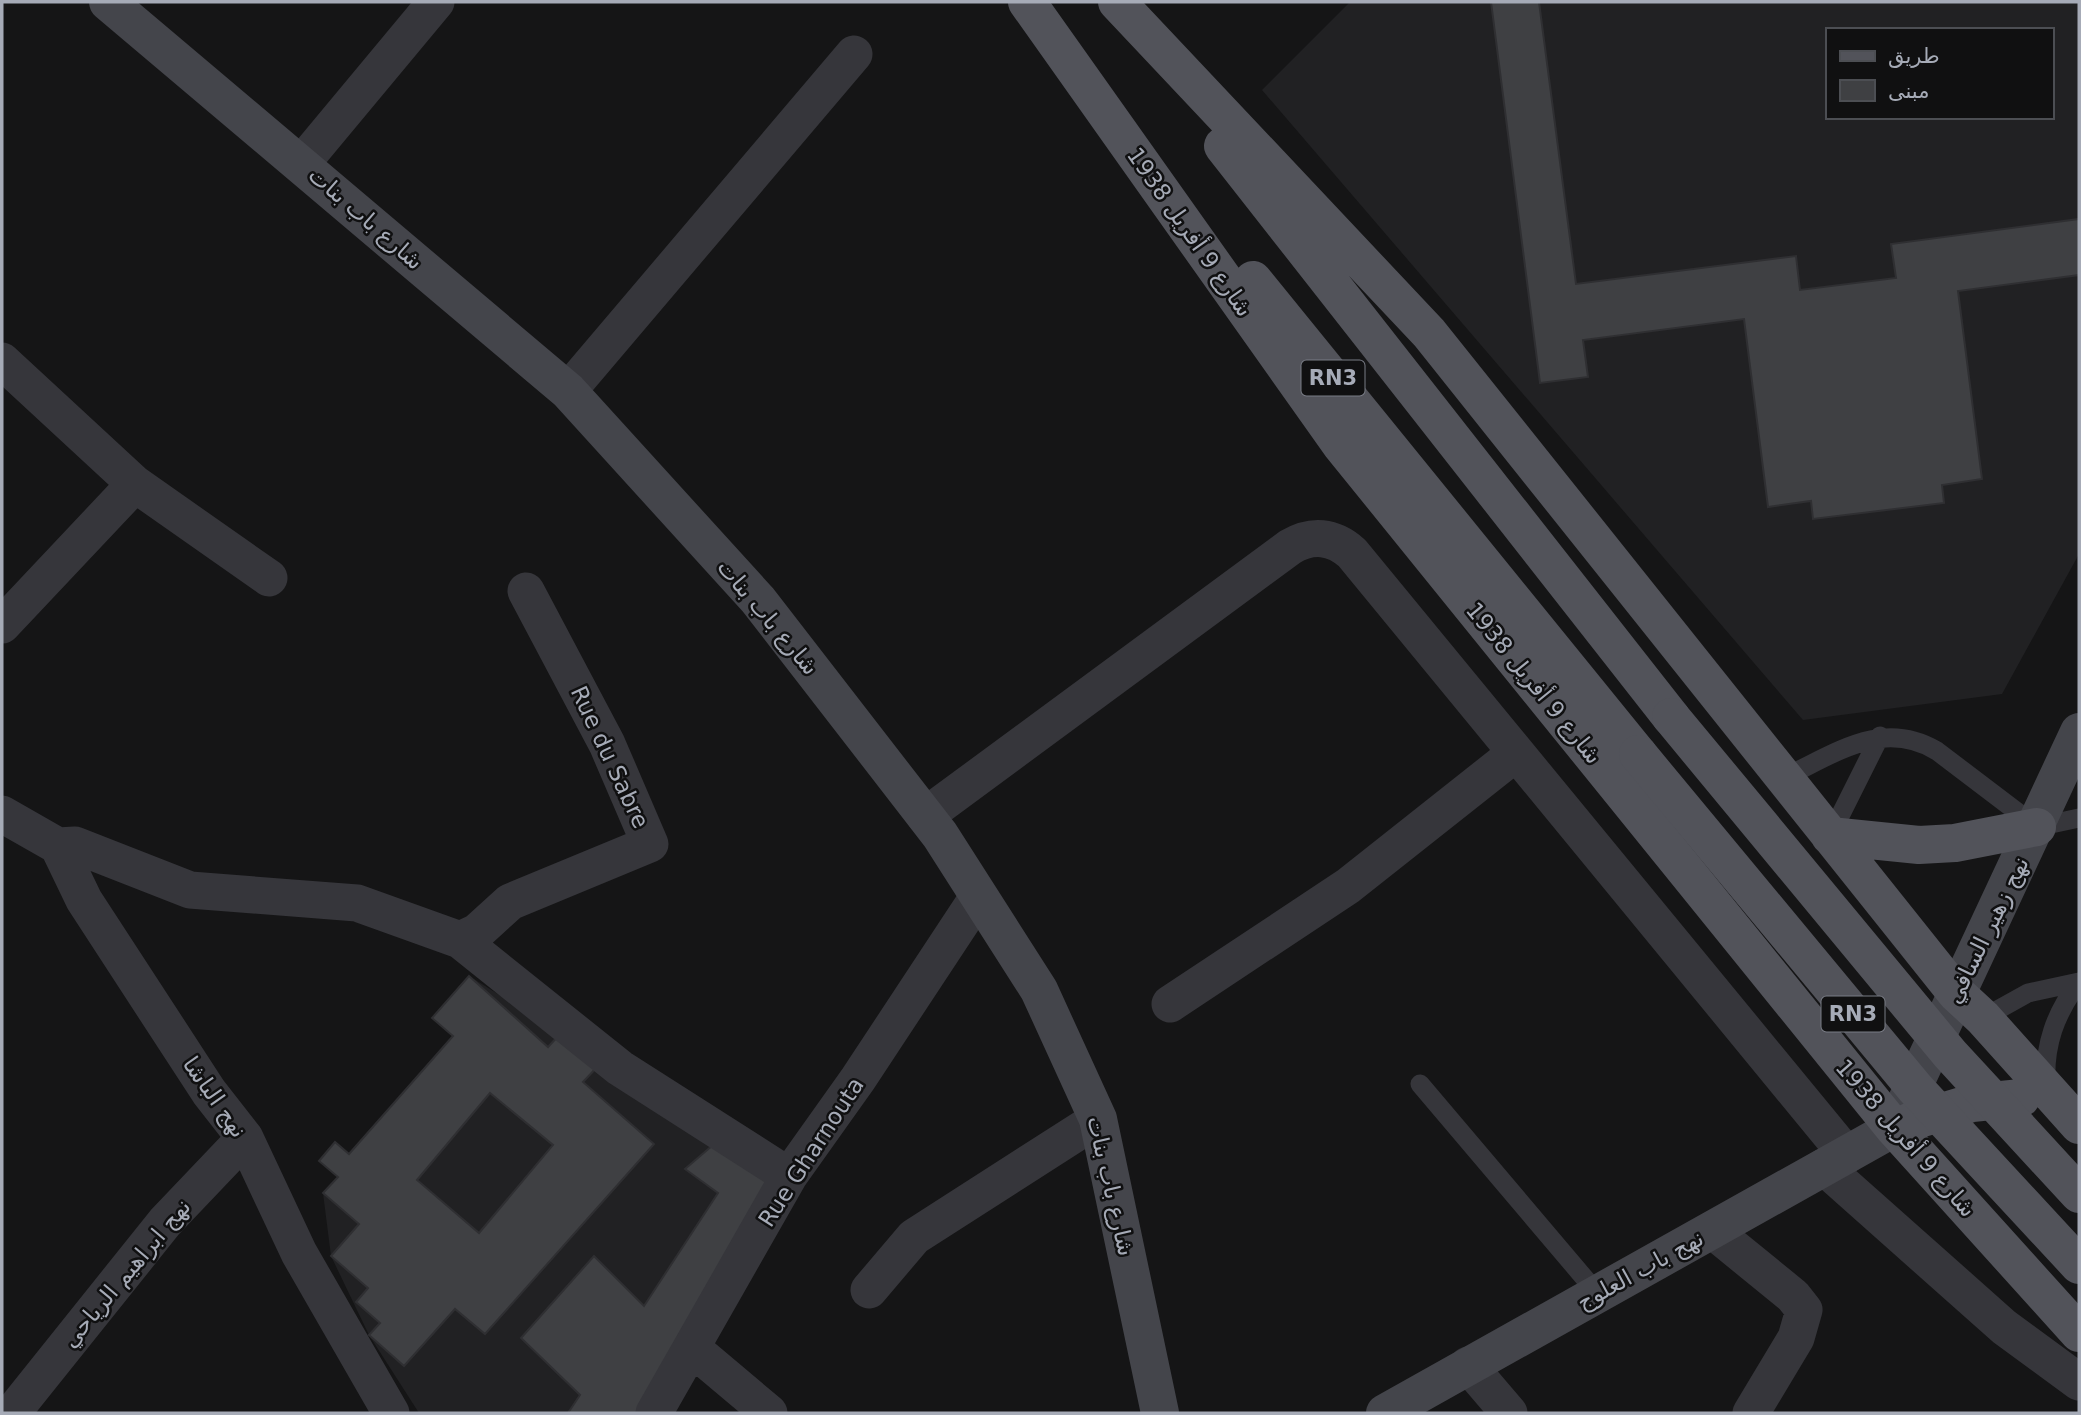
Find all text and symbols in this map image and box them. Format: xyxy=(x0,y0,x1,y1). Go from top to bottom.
legend xyxy=(1826,28,2053,119)
text: طريق xyxy=(1888,44,1940,68)
text: مبنى xyxy=(1888,79,1929,103)
street label: شارع 9 أفريل 1938 xyxy=(1121,141,1260,322)
street label: شارع باب بنات xyxy=(303,161,428,275)
road number: RN3 xyxy=(1302,360,1364,396)
street label: شارع باب بنات xyxy=(711,554,824,681)
street label: شارع 9 أفريل 1938 xyxy=(1460,596,1609,770)
street label: Rue du Sabre xyxy=(566,682,654,832)
street label: نهج زهير السافي xyxy=(1940,852,2035,1008)
road number: RN3 xyxy=(1822,996,1884,1032)
street label: نهج الباشا xyxy=(177,1052,252,1143)
street label: شارع 9 أفريل 1938 xyxy=(1830,1053,1983,1223)
street label: Rue Gharnouta xyxy=(753,1072,869,1232)
street label: شارع باب بنات xyxy=(1081,1114,1140,1259)
street label: نهج ابراهيم الرياحي xyxy=(56,1194,196,1353)
street label: نهج باب العلوج xyxy=(1572,1225,1708,1316)

